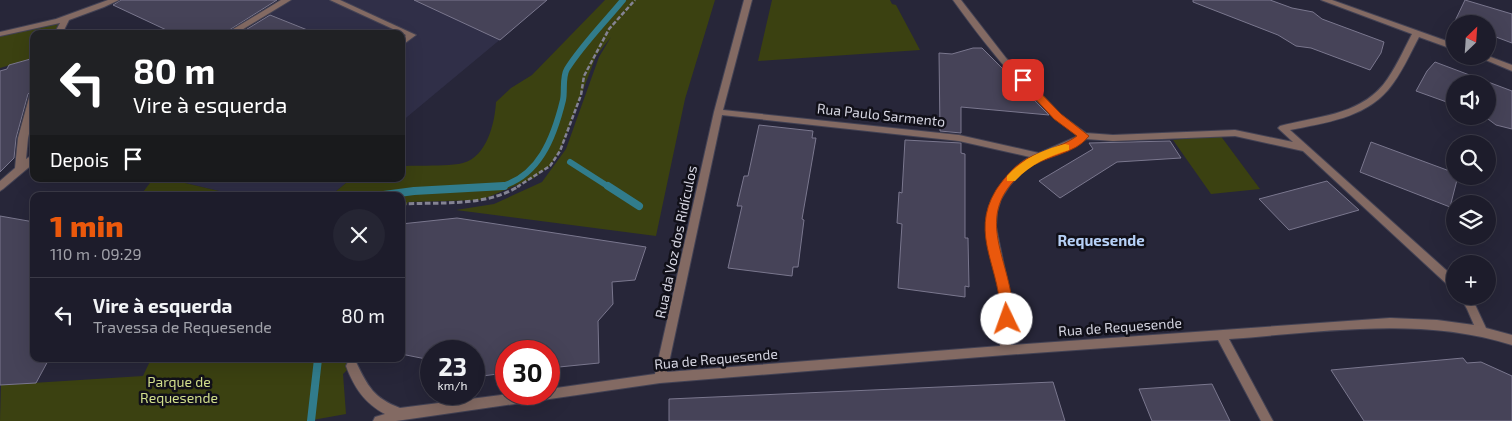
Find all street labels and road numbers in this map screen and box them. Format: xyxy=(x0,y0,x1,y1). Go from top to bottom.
street label: Rua Paulo Sarmento xyxy=(816,99,946,130)
street label: Rua da Voz dos Ridículos xyxy=(651,164,700,320)
street label: Rua de Requesende xyxy=(1058,314,1182,339)
street label: Rua de Requesende xyxy=(653,345,778,372)

